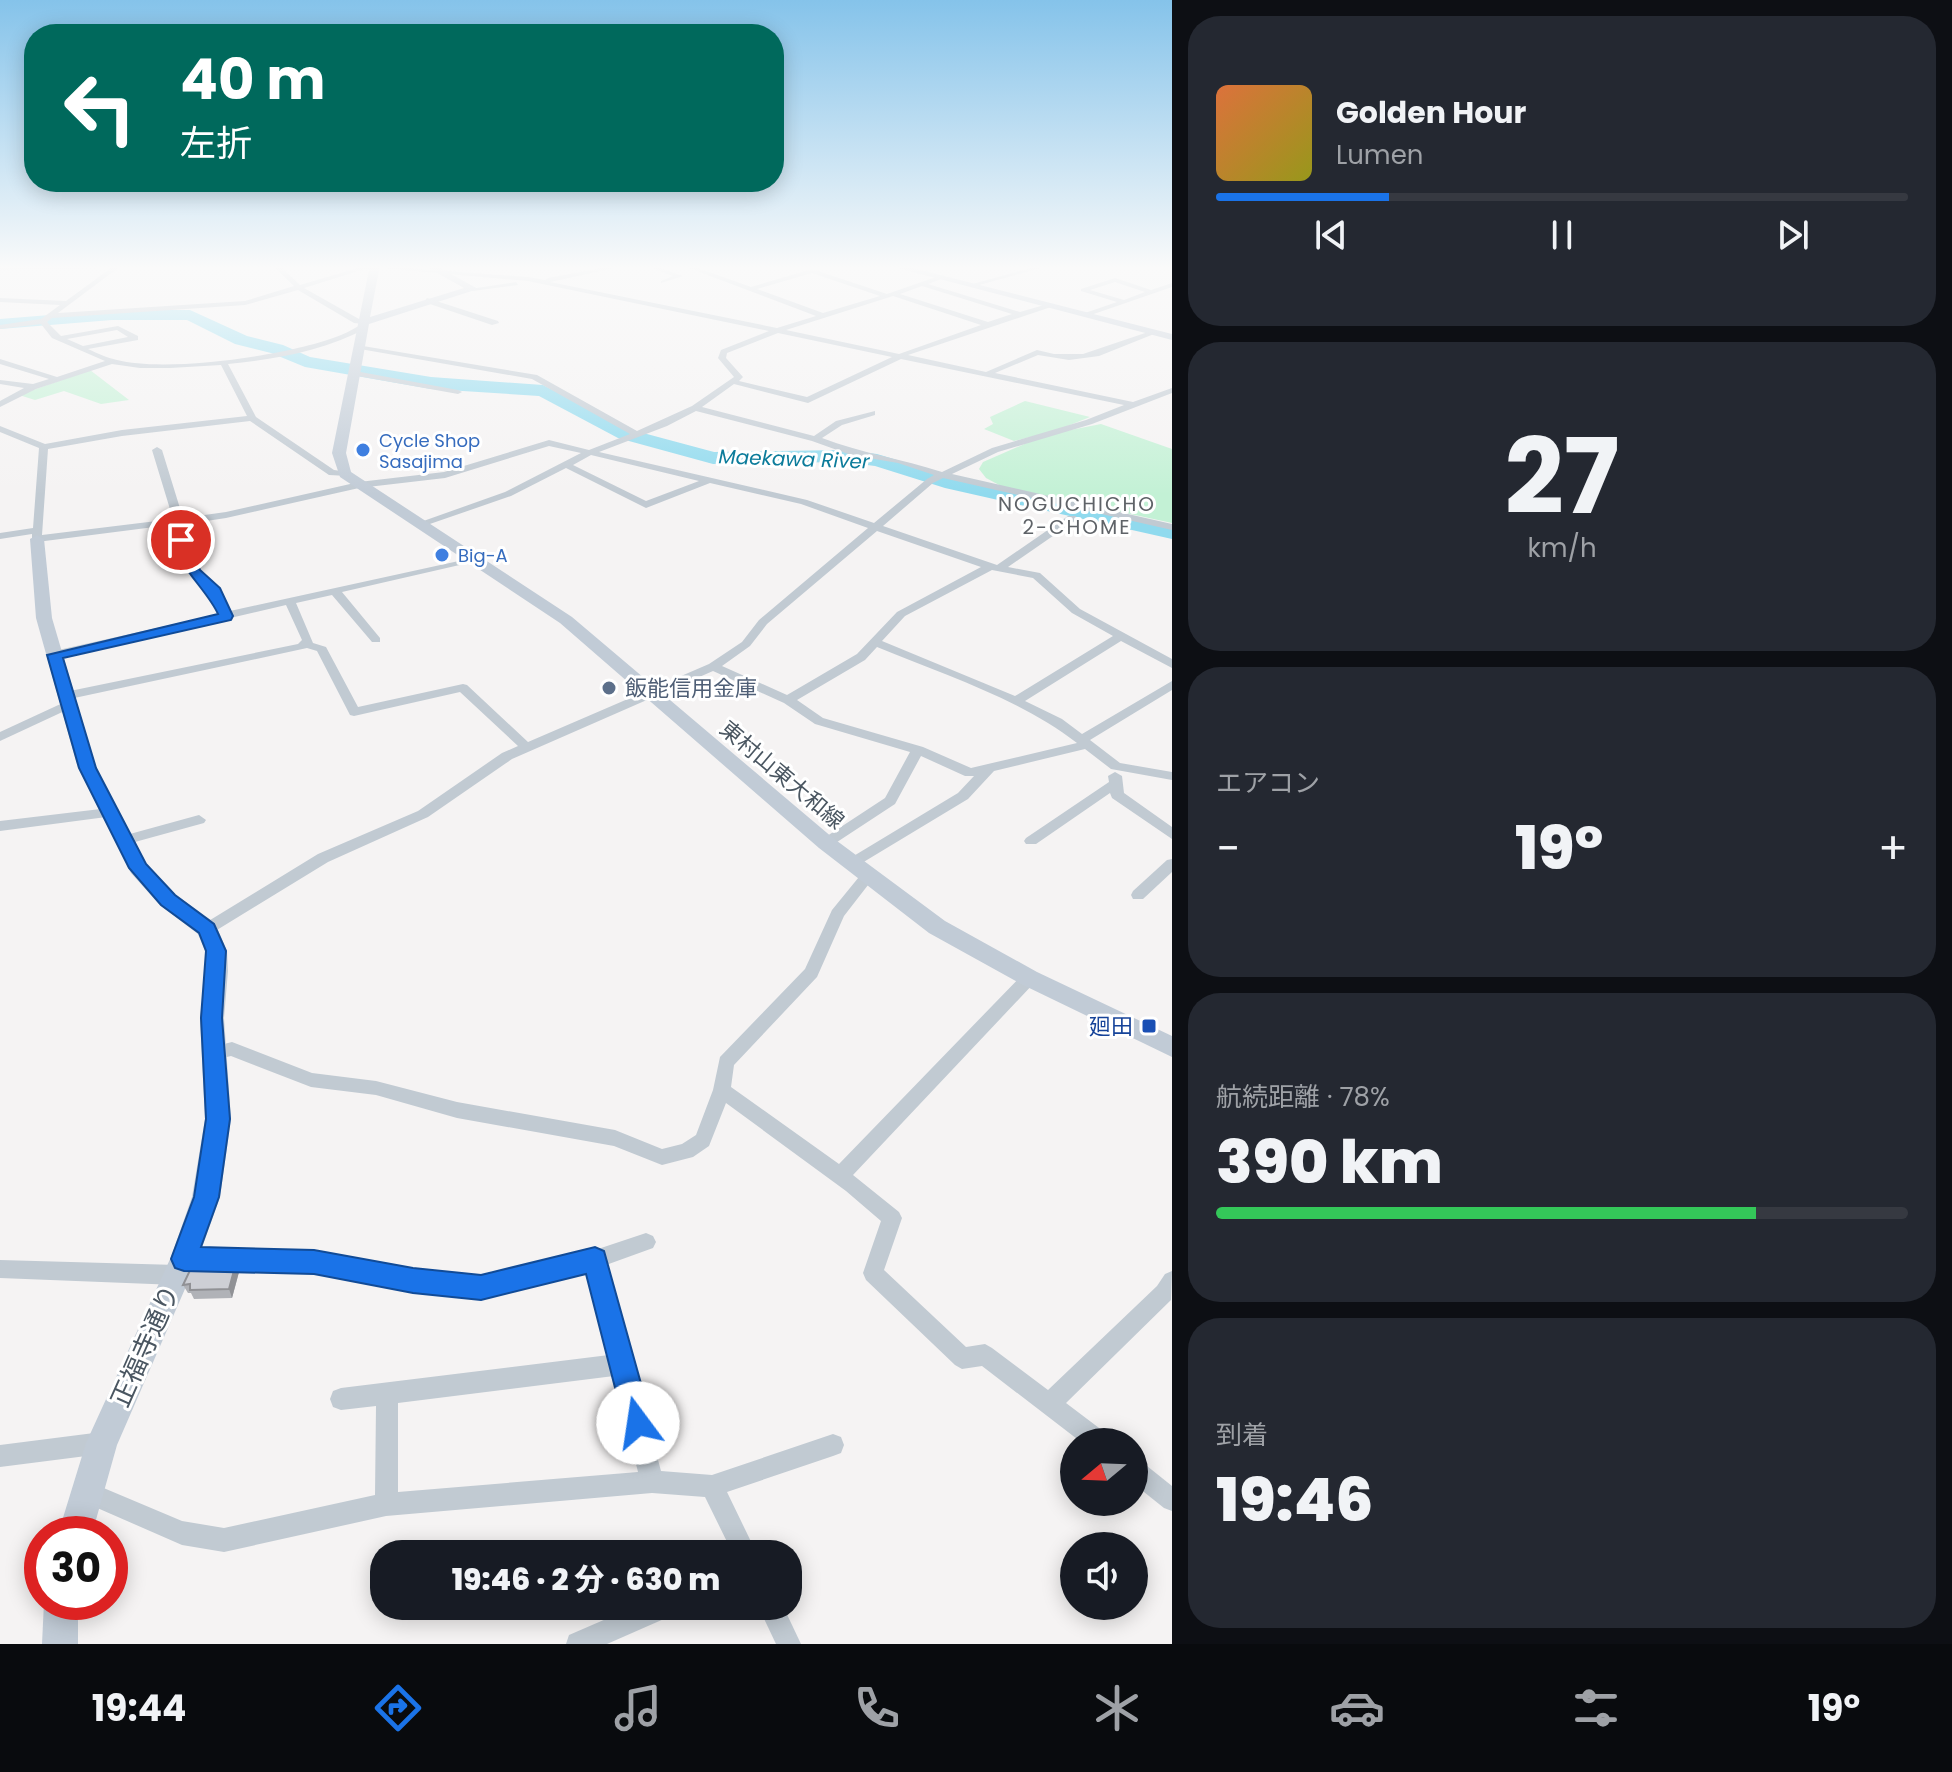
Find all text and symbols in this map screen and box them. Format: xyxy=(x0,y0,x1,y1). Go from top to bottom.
text: 40 m xyxy=(180,40,326,119)
icon: left xyxy=(48,56,152,160)
text: Golden Hour xyxy=(1336,91,1526,134)
text: 左折 xyxy=(180,118,252,169)
text: Lumen xyxy=(1336,137,1423,173)
icon: previous xyxy=(1309,213,1353,257)
icon: pause xyxy=(1540,213,1584,257)
icon: next xyxy=(1771,213,1815,257)
text: 27 xyxy=(1504,404,1620,549)
place label: Cycle Shop Sasajima xyxy=(379,428,480,474)
marker: Cycle Shop Sasajima xyxy=(354,441,372,459)
water label: Maekawa River xyxy=(718,442,870,476)
district label: NOGUCHICHO 2-CHOME xyxy=(998,490,1156,541)
pin xyxy=(147,506,215,574)
icon: arrive xyxy=(159,518,203,562)
text: km/h xyxy=(1527,530,1597,566)
place label: Big-A xyxy=(458,543,508,568)
marker: Big-A xyxy=(433,546,451,564)
place label: 飯能信用金庫 xyxy=(625,673,757,704)
marker: 飯能信用金庫 xyxy=(600,679,618,697)
street label: 東村山東大和線 xyxy=(713,714,851,836)
text: エアコン xyxy=(1216,765,1320,801)
text: 19° xyxy=(1515,806,1603,890)
text: − xyxy=(1216,818,1240,879)
text: + xyxy=(1878,818,1908,879)
place label: 廻田 xyxy=(1089,1011,1133,1042)
marker: 廻田 xyxy=(1140,1017,1158,1035)
text: 航続距離 · 78% xyxy=(1216,1079,1390,1115)
text: 390 km xyxy=(1216,1120,1443,1204)
street label: 正福寺通り xyxy=(102,1279,188,1413)
position arrow xyxy=(596,1381,680,1465)
text: 到着 xyxy=(1216,1417,1268,1453)
north arrow xyxy=(1060,1428,1148,1516)
map controls xyxy=(1060,1428,1148,1620)
text: 19:46 xyxy=(1216,1458,1373,1542)
speed limit sign: 30 xyxy=(24,1516,128,1620)
button: sound xyxy=(1060,1532,1148,1620)
text: 19:46 · 2 分 · 630 m xyxy=(452,1558,720,1601)
icon: directions xyxy=(370,1680,426,1736)
icon: music xyxy=(610,1680,666,1736)
icon: phone xyxy=(849,1680,905,1736)
icon: climate xyxy=(1089,1680,1145,1736)
icon: car xyxy=(1329,1680,1385,1736)
icon: filters xyxy=(1568,1680,1624,1736)
text: 19:44 xyxy=(92,1683,186,1734)
text: 19° xyxy=(1808,1683,1860,1734)

